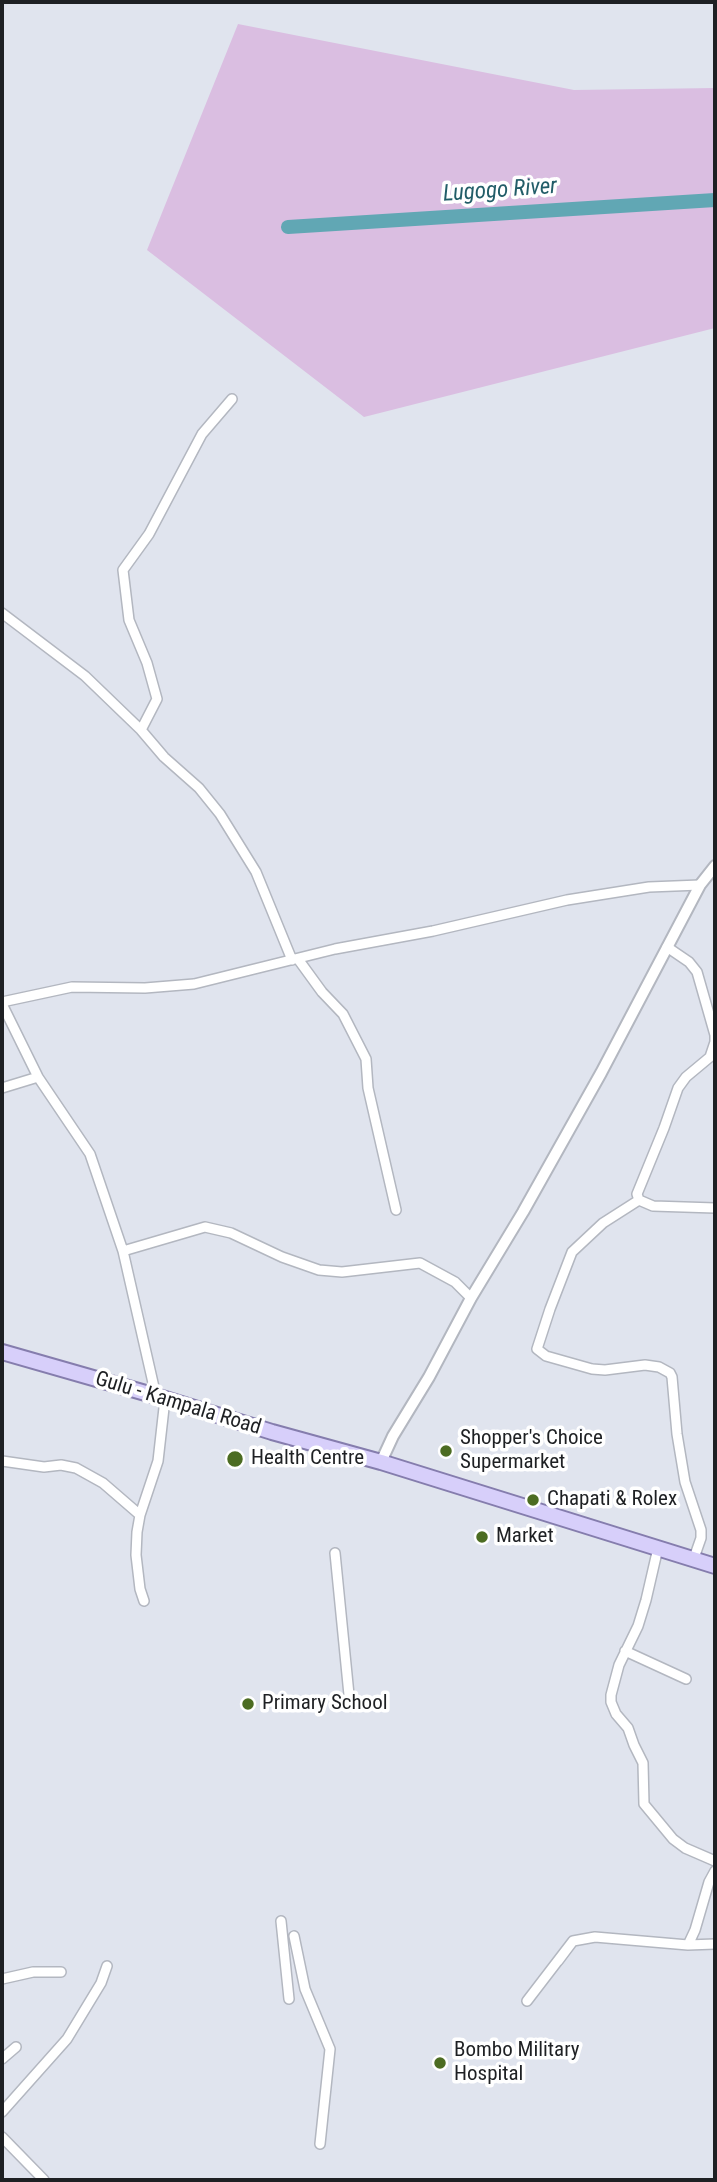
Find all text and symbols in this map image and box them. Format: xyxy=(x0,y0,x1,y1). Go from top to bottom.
water label: Lugogo River xyxy=(442,173,558,209)
street label: Gulu - Kampala Road xyxy=(92,1367,264,1441)
place label: Shopper's Choice Supermarket xyxy=(460,1426,603,1476)
marker: Shopper's Choice Supermarket xyxy=(438,1443,454,1459)
place label: Health Centre xyxy=(251,1446,364,1472)
marker: Health Centre xyxy=(225,1449,245,1469)
place label: Chapati & Rolex xyxy=(547,1487,677,1513)
marker: Chapati & Rolex xyxy=(525,1492,541,1508)
place label: Market xyxy=(496,1524,554,1550)
marker: Market xyxy=(474,1529,490,1545)
place label: Primary School xyxy=(262,1691,388,1717)
marker: Primary School xyxy=(240,1696,256,1712)
place label: Bombo Military Hospital xyxy=(454,2038,579,2088)
marker: Bombo Military Hospital xyxy=(432,2055,448,2071)

